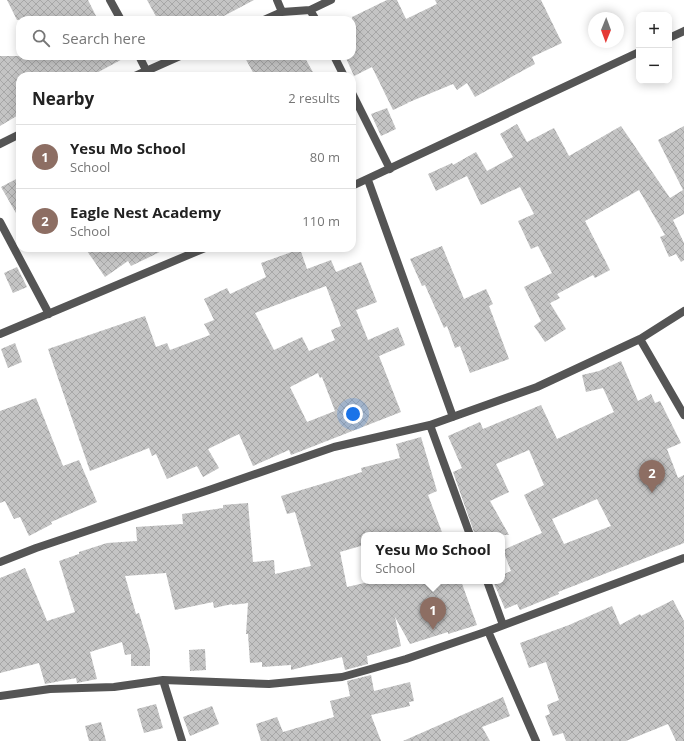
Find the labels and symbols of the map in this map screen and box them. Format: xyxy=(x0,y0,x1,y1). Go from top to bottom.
north arrow xyxy=(588,12,624,48)
your location xyxy=(343,404,363,424)
pin: 2 xyxy=(639,460,665,493)
pin: 1 xyxy=(420,597,446,630)

